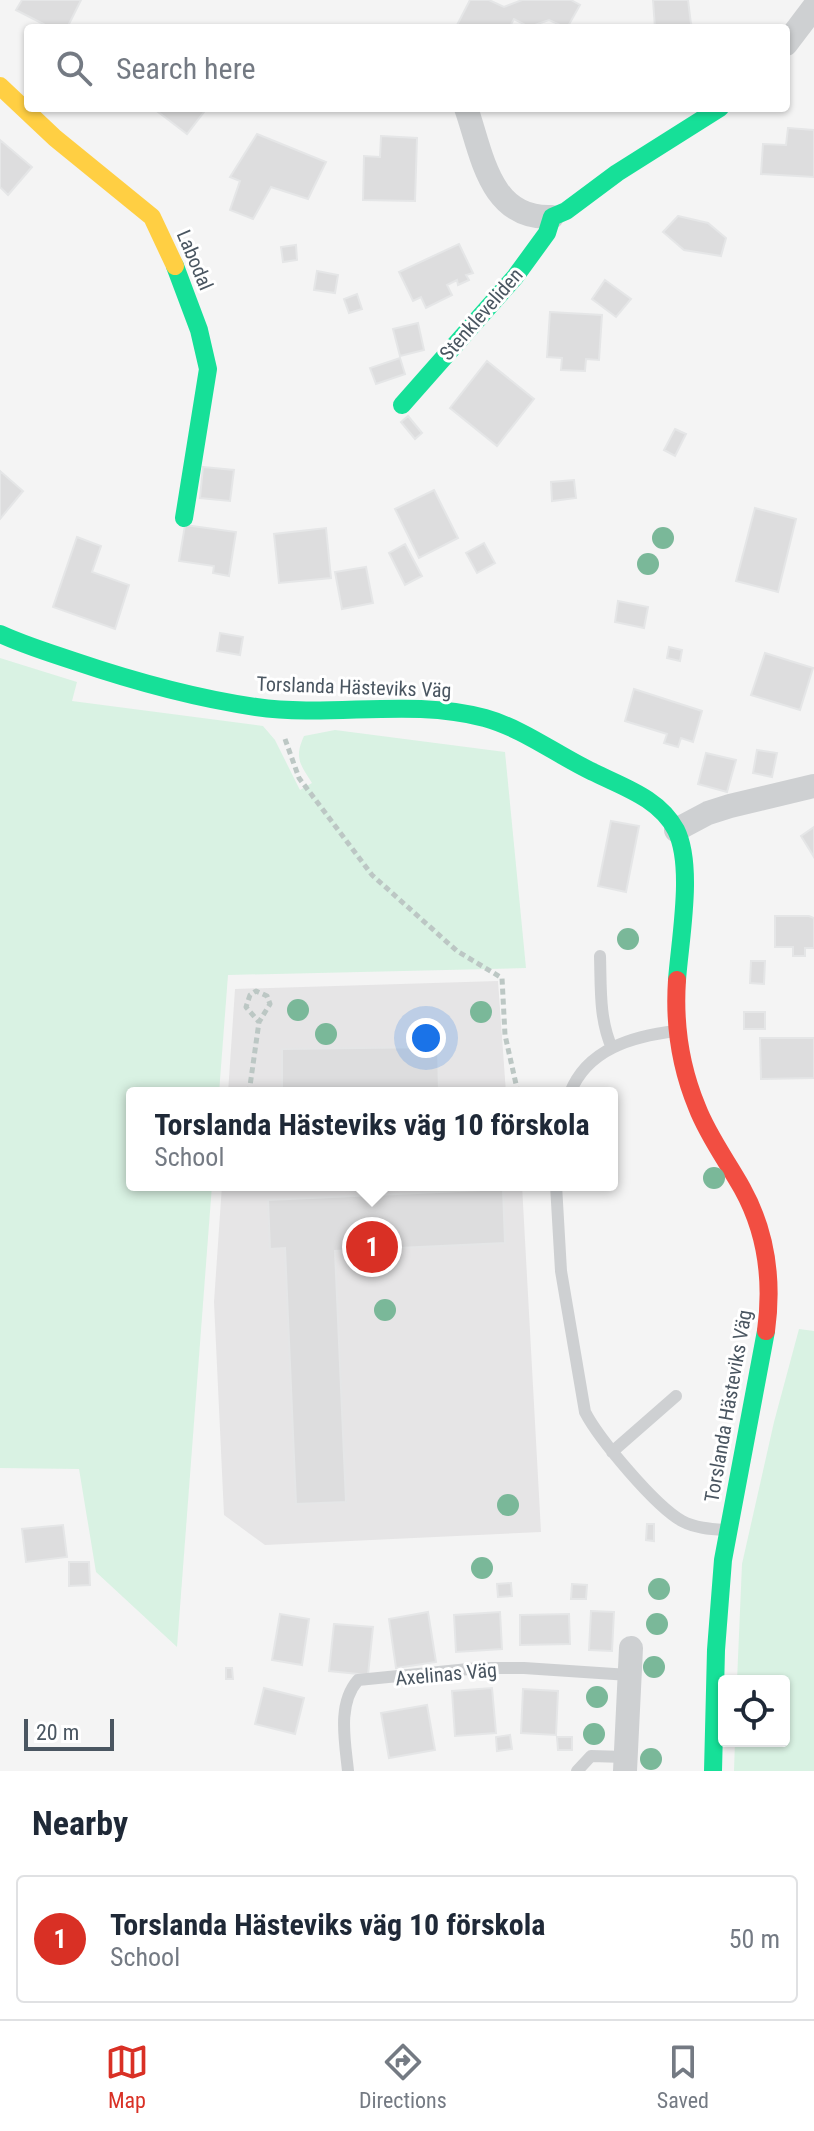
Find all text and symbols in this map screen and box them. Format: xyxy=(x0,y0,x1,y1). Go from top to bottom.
search box xyxy=(24,24,790,112)
icon: search xyxy=(52,46,96,90)
text: Search here xyxy=(116,51,256,86)
street label: Labodal xyxy=(172,226,218,294)
street label: Stenkleveliden xyxy=(434,263,528,365)
street label: Torslanda Hästeviks Väg xyxy=(256,672,452,702)
your location xyxy=(406,1018,446,1058)
popup xyxy=(126,1087,618,1191)
text: Torslanda Hästeviks väg 10 förskola xyxy=(154,1107,590,1142)
text: School xyxy=(154,1142,224,1172)
pin: 1 xyxy=(346,1217,398,1277)
street label: Torslanda Hästeviks Väg xyxy=(699,1308,757,1504)
street label: Axelinas Väg xyxy=(394,1658,498,1690)
map controls xyxy=(718,1675,790,1747)
button: locate xyxy=(718,1675,790,1747)
scale bar xyxy=(24,1715,114,1751)
text: 20 m xyxy=(36,1720,79,1745)
text: Nearby xyxy=(32,1803,128,1843)
text: Torslanda Hästeviks väg 10 förskola xyxy=(110,1907,545,1942)
text: 1 xyxy=(53,1924,67,1954)
text: 50 m xyxy=(729,1924,780,1954)
text: School xyxy=(110,1942,180,1972)
tab: Map xyxy=(105,2040,149,2113)
tab: Directions xyxy=(359,2040,447,2113)
tab: Saved xyxy=(657,2040,709,2113)

